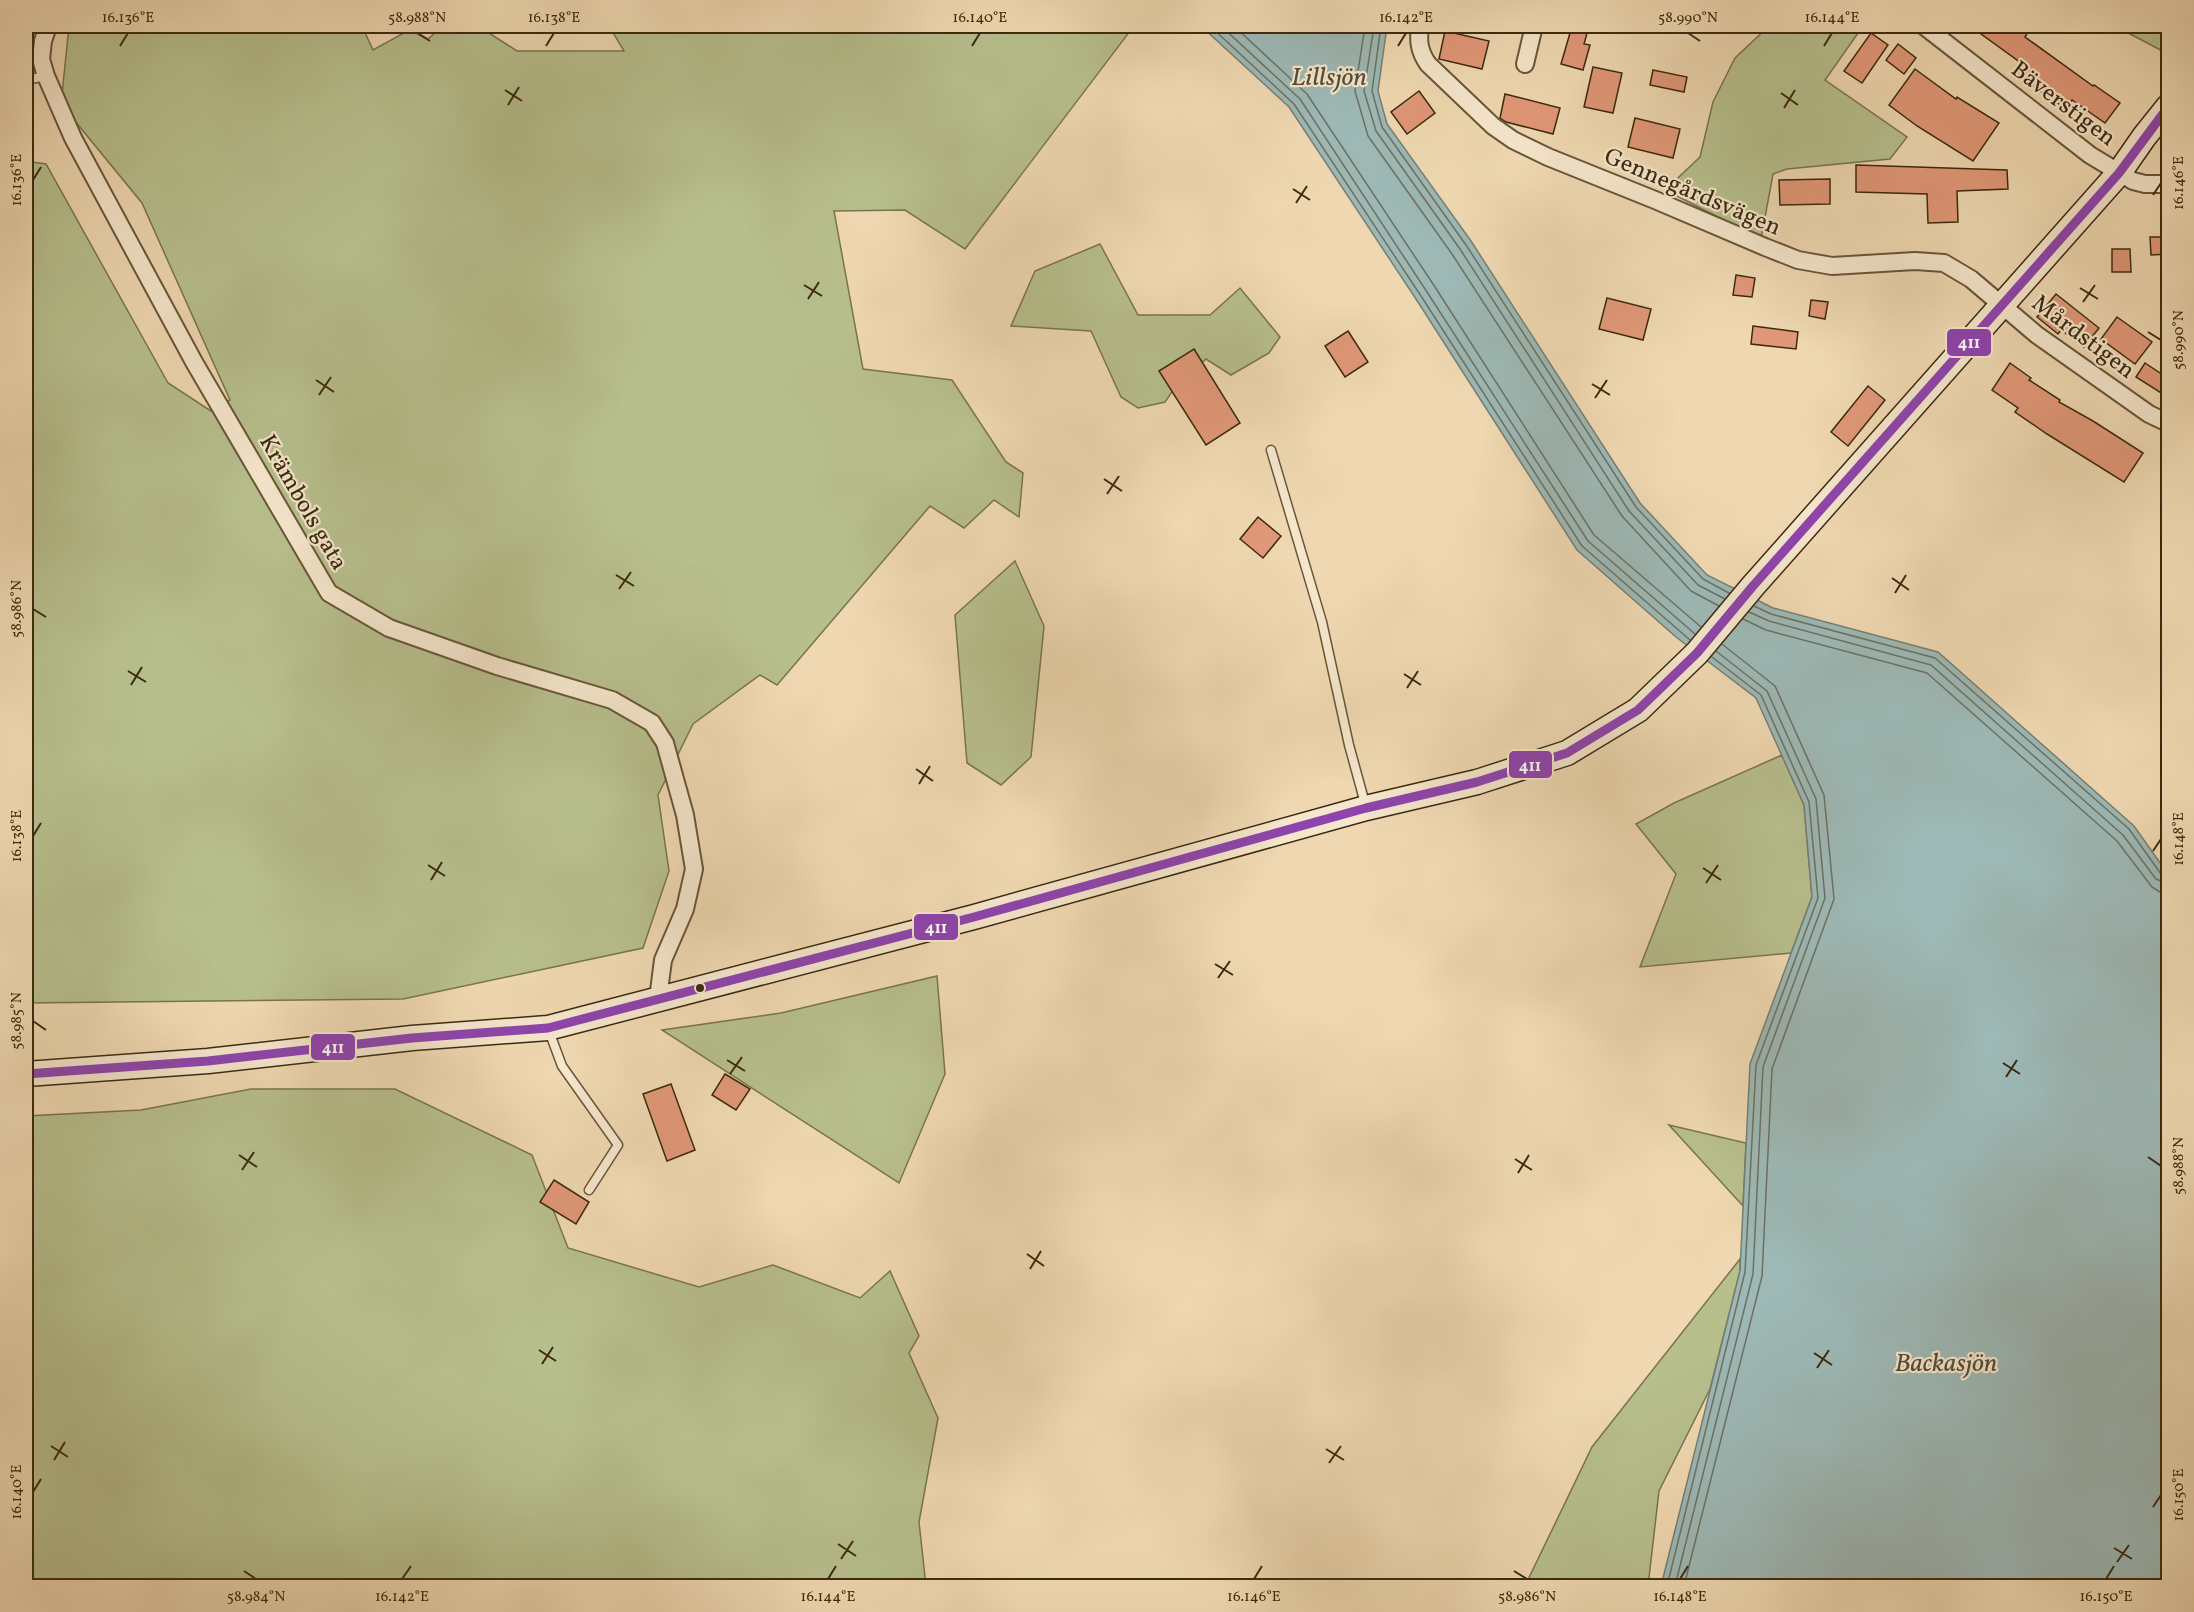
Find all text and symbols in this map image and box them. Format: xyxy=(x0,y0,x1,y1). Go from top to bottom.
text: 16.136°E xyxy=(102,8,154,29)
text: 58.988°N xyxy=(388,8,446,29)
text: 16.138°E xyxy=(528,8,580,29)
text: 16.140°E xyxy=(953,8,1007,29)
text: 16.142°E xyxy=(1379,8,1433,29)
text: 58.990°N xyxy=(1658,8,1718,29)
text: 16.144°E xyxy=(1805,8,1859,29)
street label: Bäverstigen xyxy=(2003,54,2123,155)
water label: Lillsjön xyxy=(1291,60,1367,96)
street label: Gennegårdsvägen xyxy=(1599,140,1786,245)
text: 16.136°E xyxy=(7,154,28,206)
text: 16.146°E xyxy=(2169,156,2190,210)
street label: Mårdstigen xyxy=(2024,287,2142,388)
text: 58.990°N xyxy=(2169,310,2190,370)
line badge: 411 xyxy=(1946,328,1992,357)
text: 411 xyxy=(1958,333,1980,355)
street label: Krämbols gata xyxy=(250,429,355,577)
text: 58.986°N xyxy=(7,580,28,638)
line badge: 411 xyxy=(1508,750,1553,779)
text: 411 xyxy=(1519,756,1541,778)
text: 16.138°E xyxy=(7,810,28,862)
text: 16.148°E xyxy=(2169,812,2190,866)
line badge: 411 xyxy=(913,913,959,941)
text: 411 xyxy=(925,918,947,940)
unlabelled marker xyxy=(694,982,706,994)
text: 58.985°N xyxy=(7,992,28,1050)
line badge: 411 xyxy=(310,1033,356,1061)
text: 411 xyxy=(322,1038,344,1060)
text: 58.988°N xyxy=(2169,1137,2190,1195)
water label: Backasjön xyxy=(1895,1346,1997,1382)
text: 16.140°E xyxy=(7,1465,28,1519)
text: 16.150°E xyxy=(2169,1468,2190,1522)
text: 58.984°N xyxy=(227,1587,285,1608)
text: 16.142°E xyxy=(375,1587,429,1608)
text: 16.144°E xyxy=(801,1587,855,1608)
text: 16.146°E xyxy=(1227,1587,1281,1608)
text: 58.986°N xyxy=(1498,1587,1556,1608)
text: 16.148°E xyxy=(1653,1587,1707,1608)
text: 16.150°E xyxy=(2079,1587,2133,1608)

